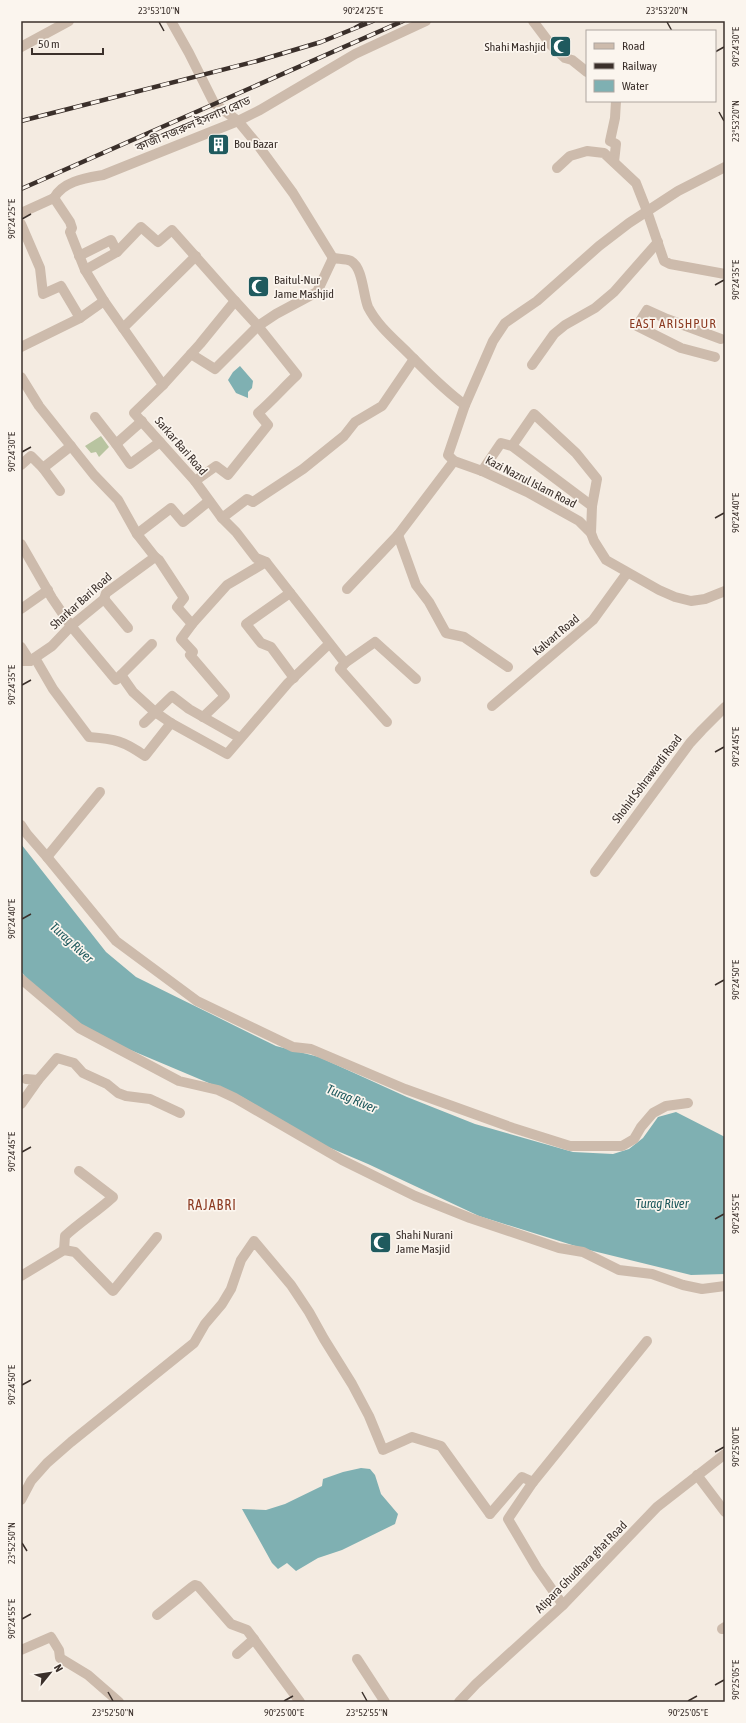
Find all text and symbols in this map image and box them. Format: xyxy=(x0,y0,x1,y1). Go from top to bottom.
text: 23°53'10"N xyxy=(138,5,180,16)
text: 90°24'25"E xyxy=(343,5,384,16)
text: 23°53'20"N xyxy=(646,5,688,16)
text: 90°24'30"E xyxy=(730,26,741,67)
scale bar xyxy=(32,30,103,56)
legend xyxy=(586,30,716,102)
mosque icon: Shahi Mashjid xyxy=(548,34,574,60)
text: 50 m xyxy=(38,37,60,51)
text: Road xyxy=(622,39,645,53)
place label: Shahi Mashjid xyxy=(484,40,546,54)
text: Railway xyxy=(622,59,657,73)
text: Water xyxy=(622,79,649,93)
street label: কাজী নজরুল ইসলাম রোড xyxy=(132,92,253,155)
text: 23°53'20"N xyxy=(730,100,741,142)
building icon: Bou Bazar xyxy=(206,131,232,157)
place label: Bou Bazar xyxy=(234,137,278,151)
text: 90°24'25"E xyxy=(6,198,17,239)
text: 90°24'35"E xyxy=(730,259,741,300)
place label: Baitul-Nur Jame Mashjid xyxy=(274,273,334,301)
mosque icon: Baitul-Nur Jame Mashjid xyxy=(245,274,271,300)
district label: EAST ARISHPUR xyxy=(629,316,717,331)
street label: Sarkar Bari Road xyxy=(152,414,210,478)
text: 90°24'30"E xyxy=(6,431,17,472)
street label: Kazi Nazrul Islam Road xyxy=(483,453,579,511)
text: 90°24'40"E xyxy=(730,492,741,533)
street label: Sharkar Bari Road xyxy=(47,570,115,632)
street label: Kalvart Road xyxy=(530,612,582,658)
text: 90°24'35"E xyxy=(6,664,17,705)
text: 90°24'45"E xyxy=(730,726,741,767)
street label: Shohid Sohrawardi Road xyxy=(609,732,685,826)
text: 90°24'40"E xyxy=(6,898,17,939)
water label: Turag River xyxy=(47,919,97,967)
text: 90°24'50"E xyxy=(730,959,741,1000)
water label: Turag River xyxy=(324,1081,380,1116)
text: 90°24'45"E xyxy=(6,1131,17,1172)
text: 90°24'55"E xyxy=(730,1193,741,1234)
water label: Turag River xyxy=(635,1196,690,1211)
district label: RAJABRI xyxy=(187,1197,237,1213)
place label: Shahi Nurani Jame Masjid xyxy=(396,1228,453,1256)
mosque icon: Shahi Nurani Jame Masjid xyxy=(368,1229,394,1255)
text: 90°24'50"E xyxy=(6,1364,17,1405)
text: 90°25'00"E xyxy=(730,1426,741,1467)
street label: Atipara Ghudhara ghat Road xyxy=(532,1518,630,1616)
text: 23°52'50"N xyxy=(6,1522,17,1564)
text: 90°24'55"E xyxy=(6,1598,17,1639)
north arrow xyxy=(30,1653,70,1693)
text: 90°25'05"E xyxy=(730,1659,741,1700)
text: N xyxy=(52,1662,65,1674)
text: 23°52'50"N xyxy=(92,1707,134,1718)
text: 90°25'00"E xyxy=(264,1707,305,1718)
text: 23°52'55"N xyxy=(346,1707,388,1718)
text: 90°25'05"E xyxy=(668,1707,709,1718)

